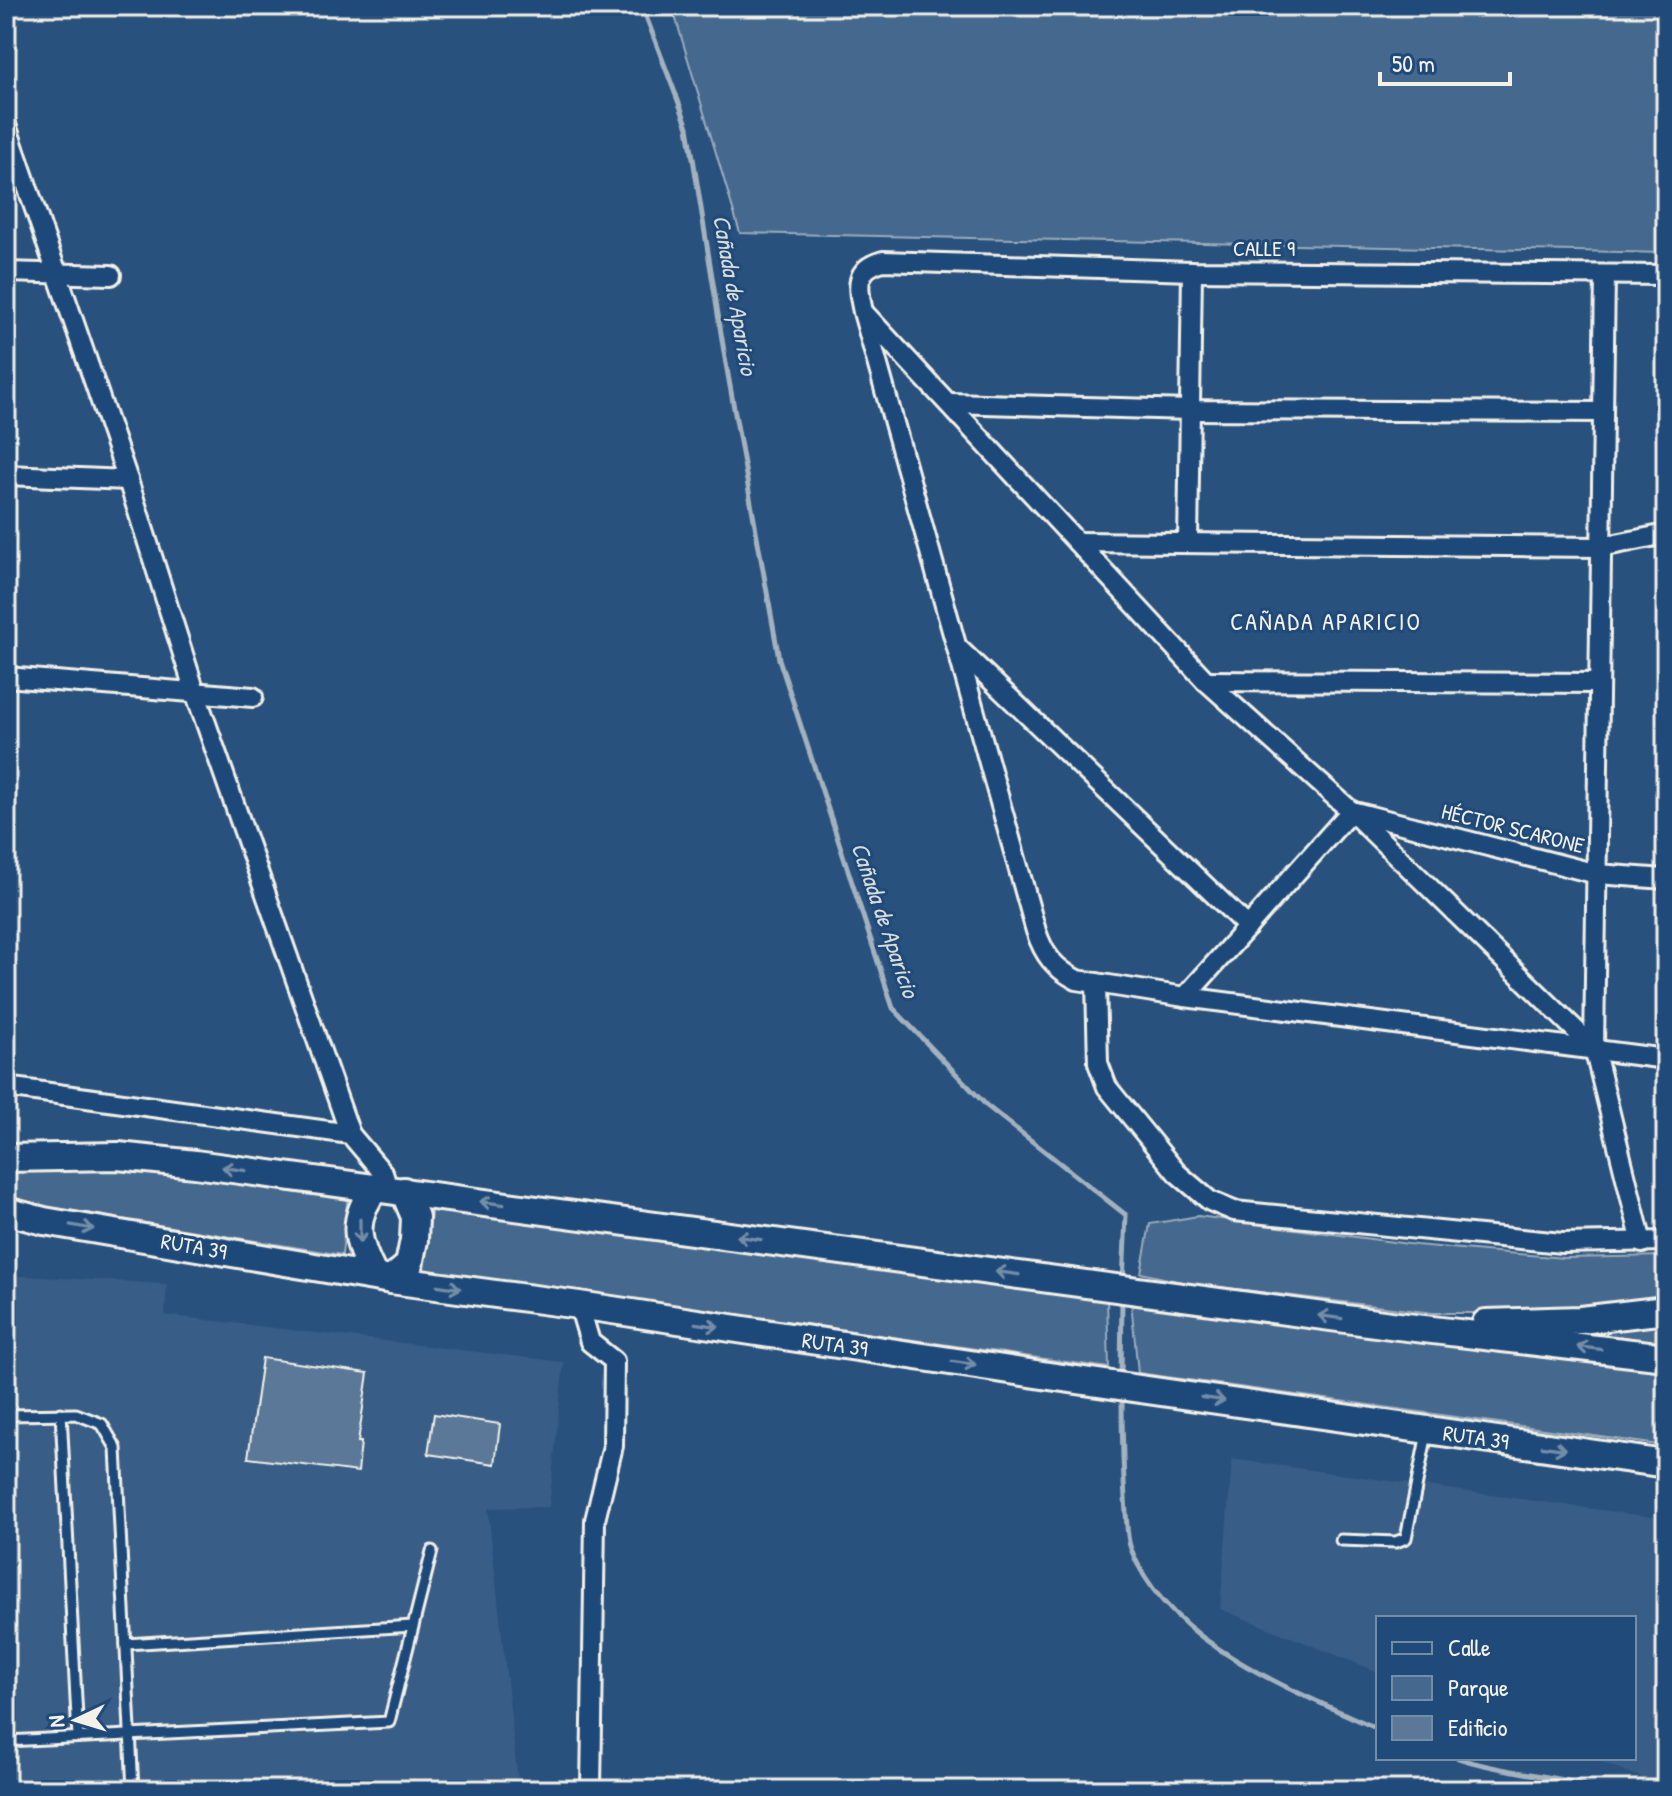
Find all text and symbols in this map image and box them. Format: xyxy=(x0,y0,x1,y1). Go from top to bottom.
scale bar xyxy=(1380,36,1510,86)
text: 50 m xyxy=(1392,47,1435,79)
water label: Cañada de Aparicio xyxy=(705,212,766,380)
street label: CALLE 9 xyxy=(1233,233,1295,263)
district label: CAÑADA APARICIO xyxy=(1230,605,1422,637)
street label: HÉCTOR SCARONE xyxy=(1438,796,1588,860)
water label: Cañada de Aparicio xyxy=(844,838,928,1004)
one-way arrow xyxy=(222,1161,247,1176)
one-way arrow xyxy=(479,1195,505,1210)
one-way arrow xyxy=(352,1217,368,1244)
one-way arrow xyxy=(69,1221,94,1236)
street label: RUTA 39 xyxy=(159,1225,229,1267)
one-way arrow xyxy=(737,1230,762,1245)
one-way arrow xyxy=(995,1265,1020,1280)
one-way arrow xyxy=(435,1280,462,1295)
one-way arrow xyxy=(1318,1309,1344,1324)
one-way arrow xyxy=(693,1318,719,1333)
street label: RUTA 39 xyxy=(800,1325,870,1363)
one-way arrow xyxy=(1576,1341,1602,1356)
one-way arrow xyxy=(951,1356,976,1371)
one-way arrow xyxy=(1200,1392,1225,1407)
street label: RUTA 39 xyxy=(1441,1418,1511,1456)
one-way arrow xyxy=(1541,1441,1566,1456)
legend xyxy=(1376,1616,1636,1760)
text: Calle xyxy=(1448,1631,1491,1663)
text: Parque xyxy=(1448,1671,1509,1703)
north arrow xyxy=(36,1680,116,1760)
text: Edificio xyxy=(1448,1711,1508,1743)
text: N xyxy=(41,1714,71,1728)

